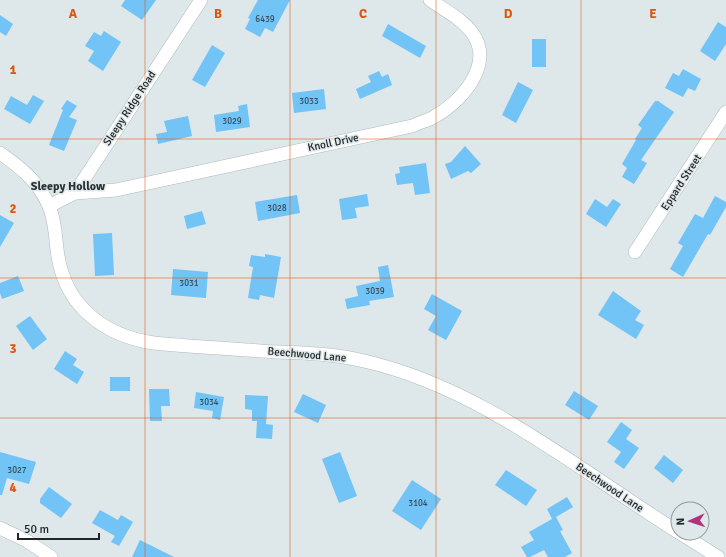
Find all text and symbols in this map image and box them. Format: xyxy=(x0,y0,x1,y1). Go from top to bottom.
text: A xyxy=(69,6,78,22)
text: B xyxy=(214,6,222,22)
text: C xyxy=(359,6,367,22)
text: D xyxy=(504,6,513,22)
text: E xyxy=(649,6,657,22)
house number: 6439 xyxy=(255,14,275,25)
text: 1 xyxy=(9,62,17,78)
street label: Sleepy Ridge Road xyxy=(100,68,158,148)
house number: 3033 xyxy=(299,96,319,107)
house number: 3029 xyxy=(222,116,242,127)
street label: Knoll Drive xyxy=(306,131,360,154)
street label: Eppard Street xyxy=(658,152,704,213)
district label: Sleepy Hollow xyxy=(31,179,106,194)
text: 2 xyxy=(9,201,17,217)
house number: 3028 xyxy=(267,203,287,214)
house number: 3031 xyxy=(179,278,199,289)
house number: 3039 xyxy=(365,286,385,297)
text: 3 xyxy=(9,341,17,357)
street label: Beechwood Lane xyxy=(267,345,347,364)
house number: 3034 xyxy=(199,397,219,408)
street label: Beechwood Lane xyxy=(573,460,646,515)
house number: 3027 xyxy=(7,465,27,476)
text: 4 xyxy=(9,480,17,496)
house number: 3104 xyxy=(408,498,428,509)
north arrow xyxy=(670,501,710,541)
scale bar xyxy=(18,515,99,541)
text: N xyxy=(674,517,687,526)
text: 50 m xyxy=(24,522,49,537)

